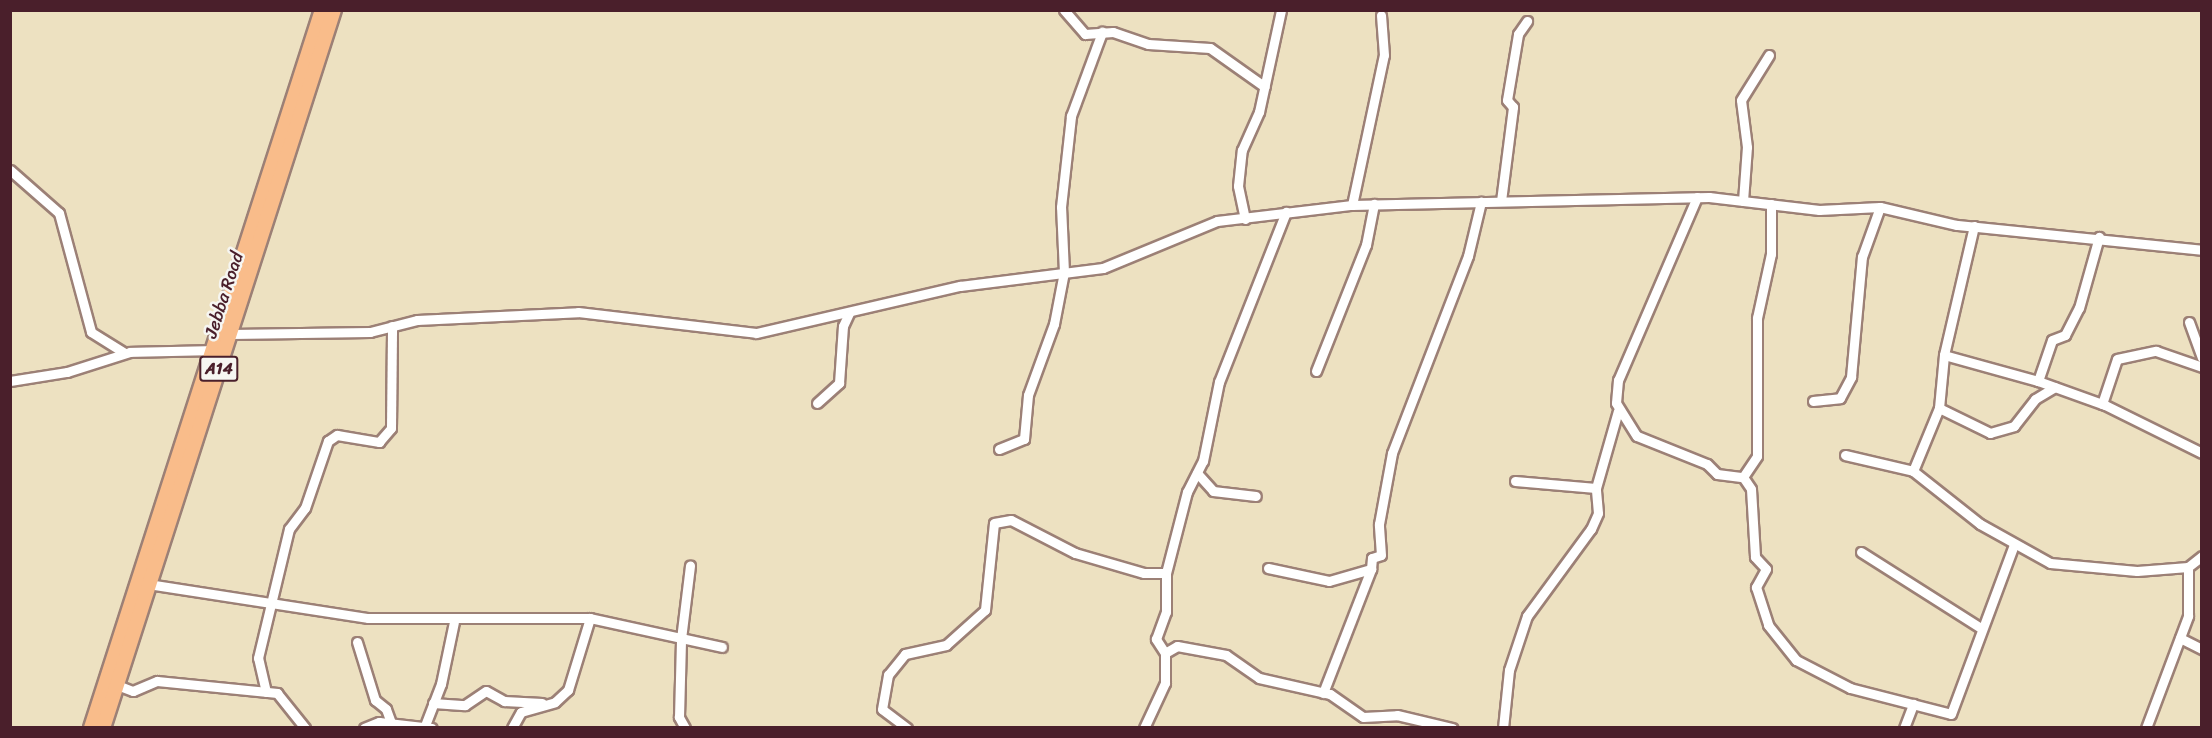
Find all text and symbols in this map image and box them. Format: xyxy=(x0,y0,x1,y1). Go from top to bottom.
street label: Jebba Road xyxy=(200,249,248,341)
road number: A14 xyxy=(198,356,240,382)

